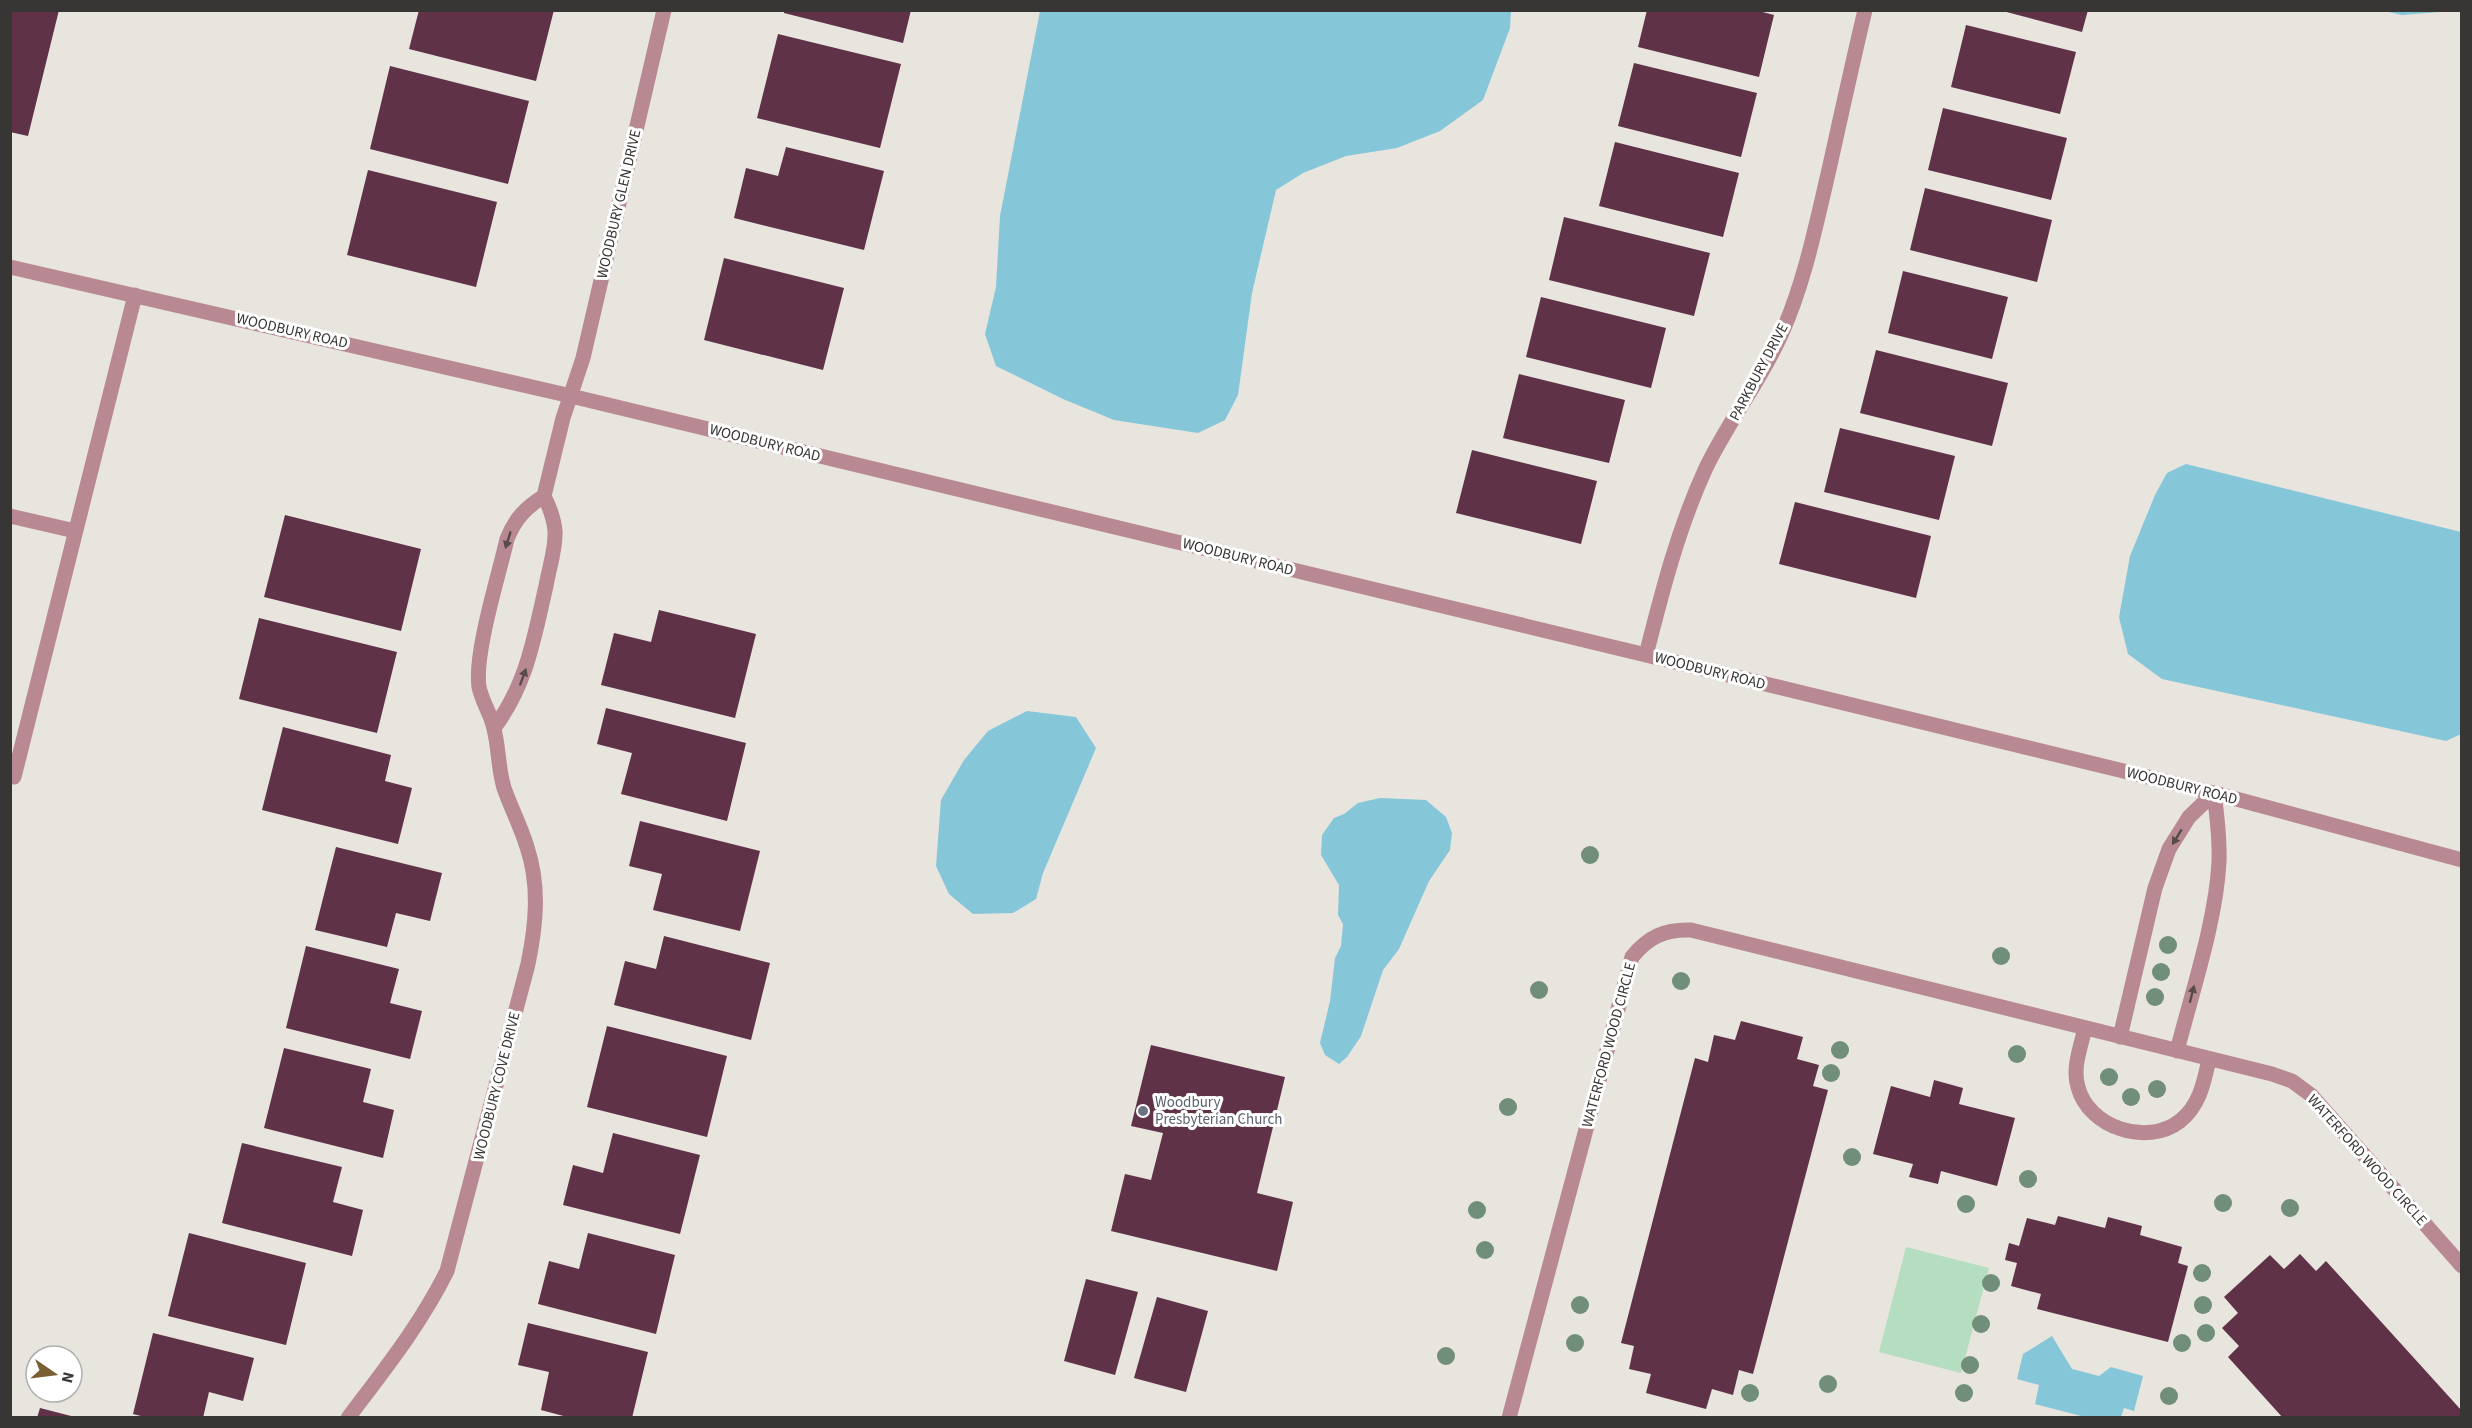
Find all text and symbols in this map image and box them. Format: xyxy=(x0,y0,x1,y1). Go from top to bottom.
street label: WOODBURY GLEN DRIVE xyxy=(592,127,646,281)
street label: WOODBURY ROAD xyxy=(234,308,350,354)
street label: PARKBURY DRIVE xyxy=(1724,319,1794,424)
street label: WOODBURY ROAD xyxy=(707,419,823,467)
one-way arrow xyxy=(503,531,512,549)
street label: WOODBURY ROAD xyxy=(1180,533,1296,581)
street label: WOODBURY ROAD xyxy=(1652,647,1768,695)
one-way arrow xyxy=(518,668,528,686)
street label: WOODBURY ROAD xyxy=(2124,762,2240,810)
one-way arrow xyxy=(2171,829,2182,845)
street label: WATERFORD WOOD CIRCLE xyxy=(1577,960,1641,1130)
one-way arrow xyxy=(2187,985,2197,1003)
street label: WOODBURY COVE DRIVE xyxy=(468,1010,526,1162)
street label: WATERFORD WOOD CIRCLE xyxy=(2302,1090,2432,1230)
place label: Woodbury Presbyterian Church xyxy=(1155,1092,1282,1130)
marker: Woodbury Presbyterian Church xyxy=(1136,1104,1150,1118)
north arrow xyxy=(24,1344,84,1404)
text: N xyxy=(56,1370,80,1385)

